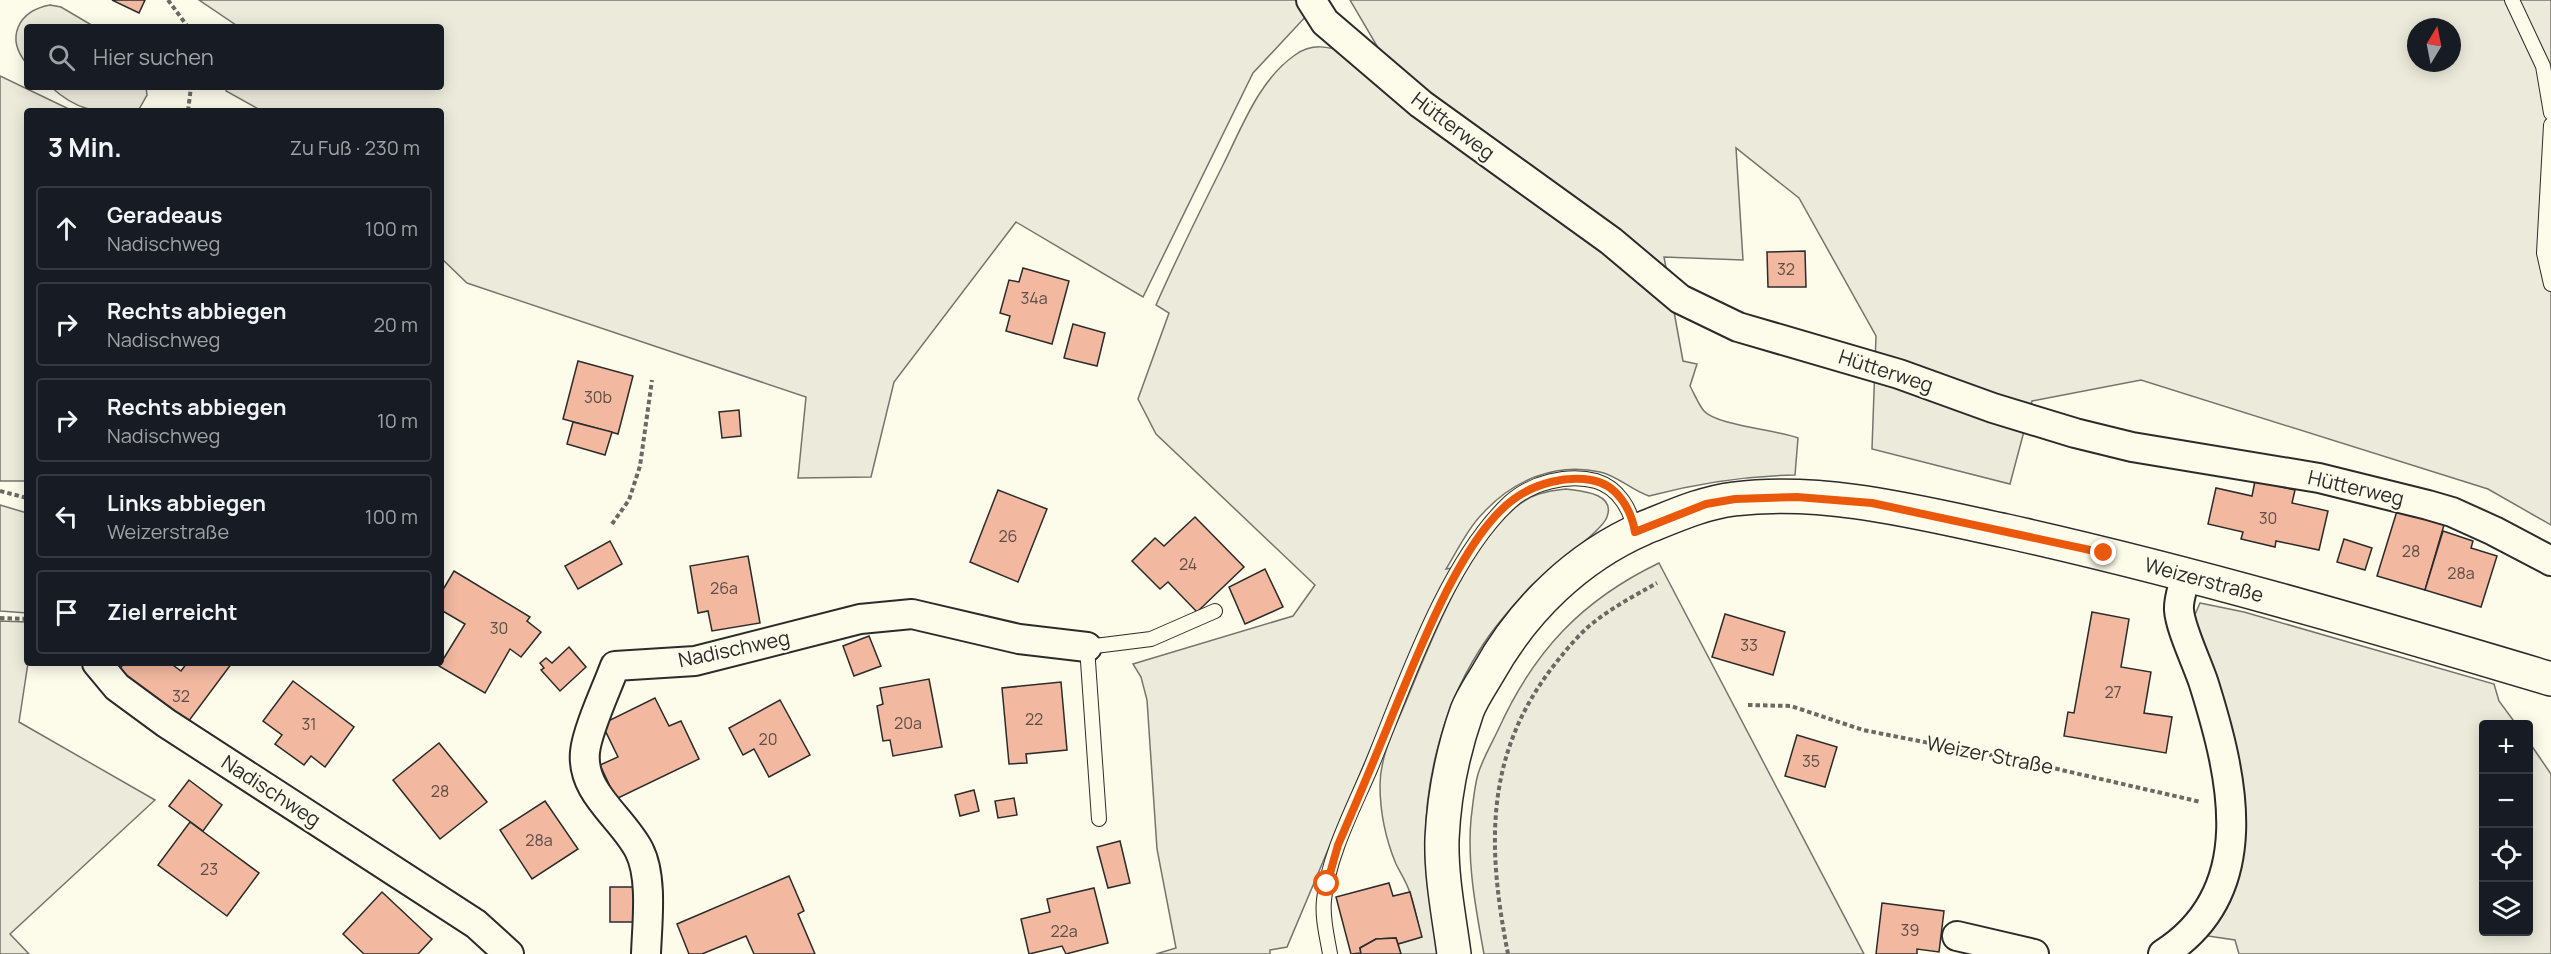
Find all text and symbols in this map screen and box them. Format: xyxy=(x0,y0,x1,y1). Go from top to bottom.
north arrow xyxy=(2407,18,2461,72)
search box xyxy=(24,24,444,90)
icon: search xyxy=(45,41,78,74)
text: Hier suchen xyxy=(93,42,214,72)
street label: Hütterweg xyxy=(1406,85,1500,166)
text: 3 Min. xyxy=(48,129,122,165)
text: Zu Fuß · 230 m xyxy=(290,134,420,161)
text: Geradeaus xyxy=(107,200,222,230)
icon: ahead xyxy=(50,212,83,245)
text: 100 m xyxy=(365,215,418,242)
text: Nadischweg xyxy=(107,230,220,257)
house number: 32 xyxy=(1777,258,1795,280)
house number: 34a xyxy=(1020,287,1048,309)
text: Rechts abbiegen xyxy=(107,296,286,326)
icon: right xyxy=(50,308,83,341)
text: 20 m xyxy=(373,311,418,338)
text: Nadischweg xyxy=(107,326,220,353)
street label: Hütterweg xyxy=(1835,343,1937,398)
house number: 30b xyxy=(584,386,612,408)
text: Rechts abbiegen xyxy=(107,392,286,422)
icon: right xyxy=(50,404,83,437)
text: 10 m xyxy=(377,407,418,434)
text: Nadischweg xyxy=(107,422,220,449)
street label: Hütterweg xyxy=(2305,463,2407,512)
text: Links abbiegen xyxy=(107,488,266,518)
icon: left xyxy=(50,500,83,533)
text: 100 m xyxy=(365,503,418,530)
house number: 30 xyxy=(2259,507,2277,529)
text: Weizerstraße xyxy=(107,518,229,545)
house number: 26 xyxy=(998,525,1018,547)
route end xyxy=(2090,539,2116,565)
house number: 28 xyxy=(2402,540,2420,562)
street label: Weizerstraße xyxy=(2142,551,2267,608)
house number: 24 xyxy=(1179,553,1197,575)
house number: 28a xyxy=(2447,562,2475,584)
house number: 26a xyxy=(710,577,738,599)
icon: arrive xyxy=(50,596,83,629)
text: Ziel erreicht xyxy=(107,597,238,627)
house number: 30 xyxy=(490,617,508,639)
street label: Nadischweg xyxy=(676,624,792,673)
house number: 33 xyxy=(1740,634,1758,656)
house number: 27 xyxy=(2104,681,2122,703)
house number: 32 xyxy=(172,685,190,707)
house number: 22 xyxy=(1025,708,1043,730)
house number: 20a xyxy=(894,712,922,734)
house number: 31 xyxy=(301,713,317,735)
map controls xyxy=(2479,720,2533,936)
button: + xyxy=(2479,720,2533,774)
house number: 20 xyxy=(759,728,777,750)
street label: Weizer Straße xyxy=(1924,729,2056,780)
street label: Nadischweg xyxy=(216,748,326,833)
house number: 35 xyxy=(1802,750,1820,772)
button: − xyxy=(2479,774,2533,828)
house number: 28 xyxy=(431,780,449,802)
button: locate xyxy=(2479,828,2533,882)
house number: 28a xyxy=(525,829,553,851)
house number: 23 xyxy=(200,858,218,880)
route start xyxy=(1313,870,1339,896)
button: layers xyxy=(2479,882,2533,936)
house number: 39 xyxy=(1901,919,1919,941)
house number: 22a xyxy=(1050,920,1078,942)

